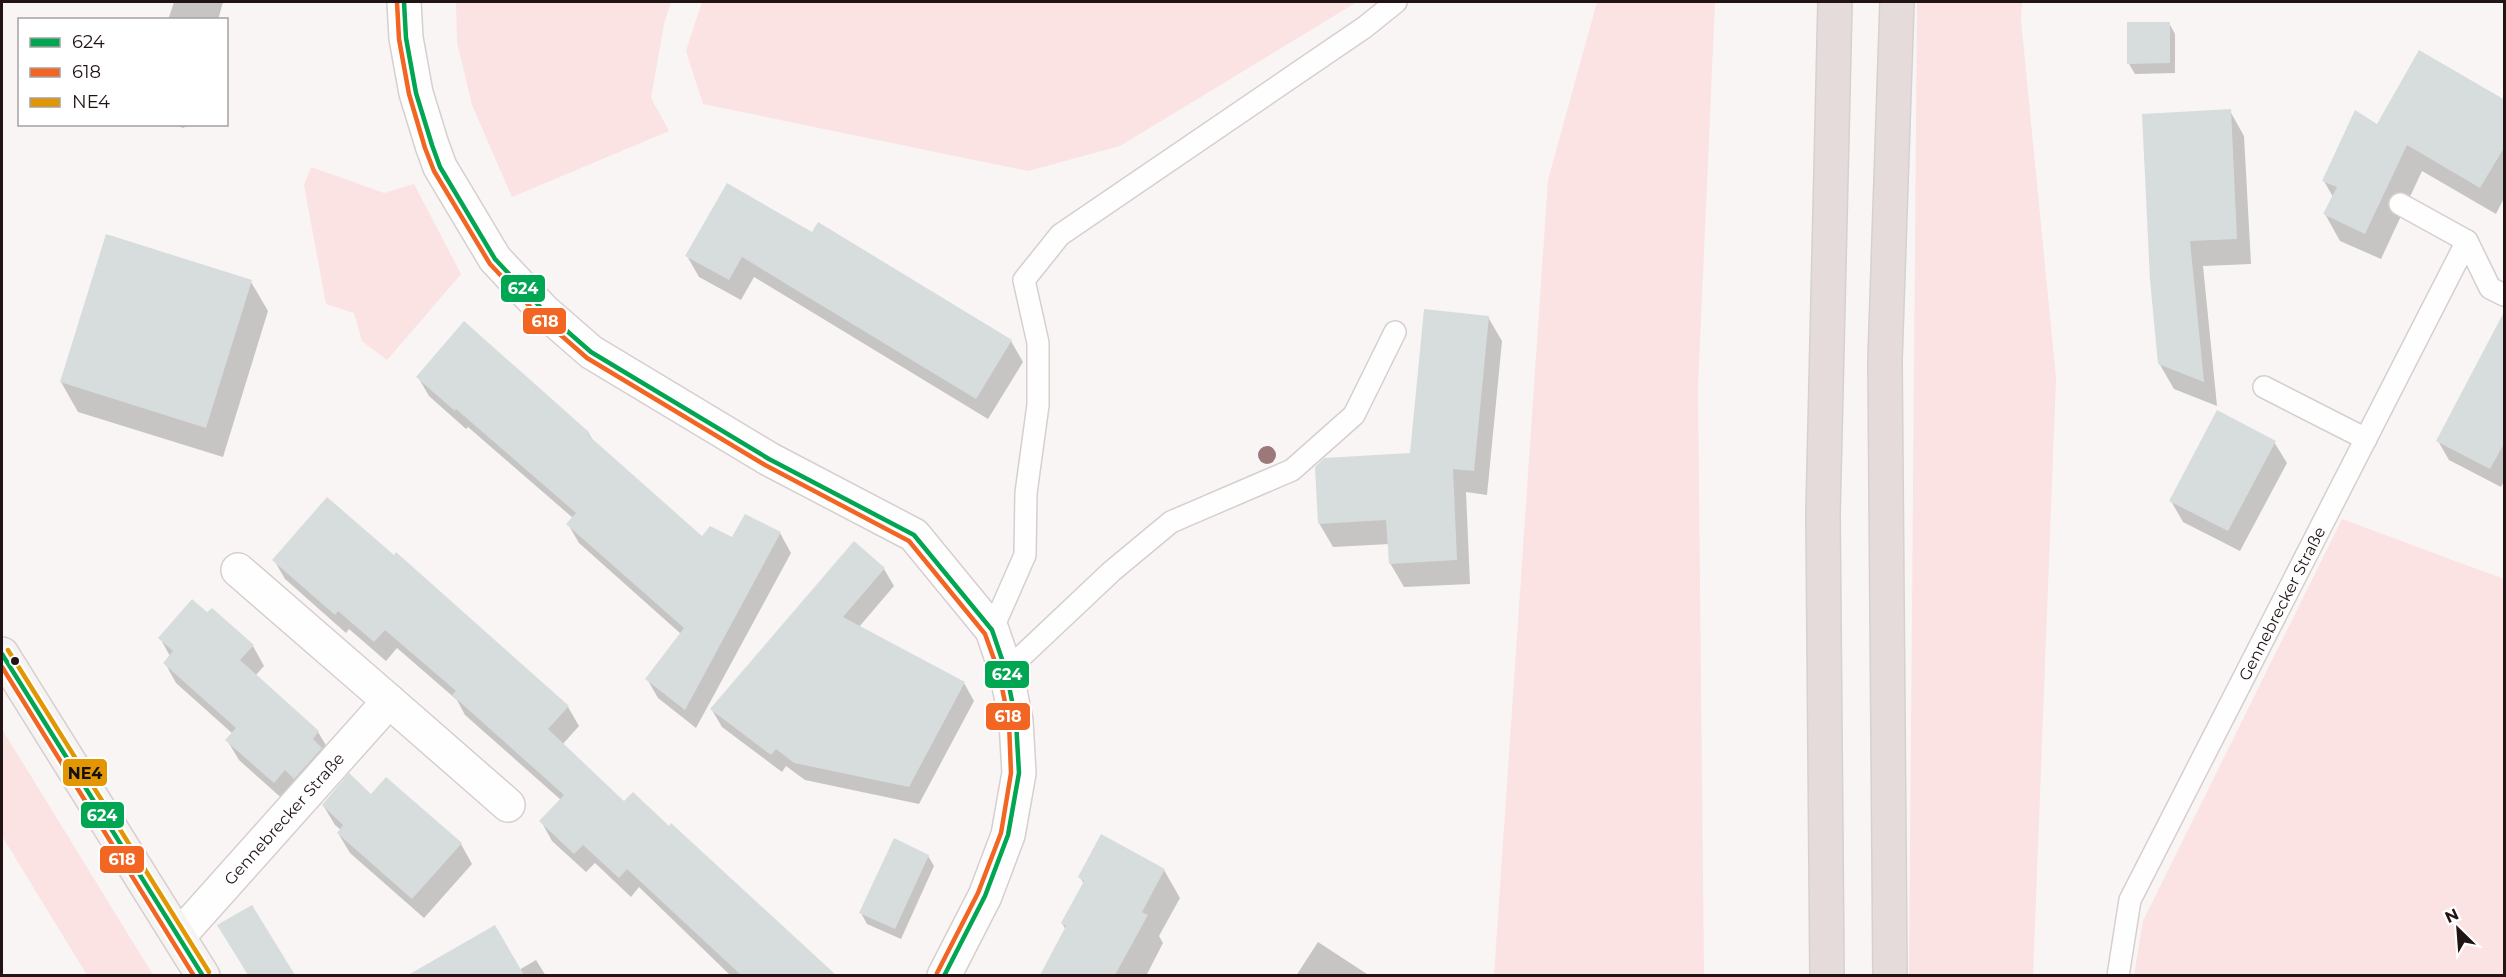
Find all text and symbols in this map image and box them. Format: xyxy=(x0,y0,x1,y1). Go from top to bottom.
legend xyxy=(18,18,228,126)
text: 624 xyxy=(72,31,105,53)
text: 618 xyxy=(72,61,101,83)
text: NE4 xyxy=(72,91,110,113)
line badge: 624 xyxy=(500,274,546,303)
text: 624 xyxy=(508,279,538,298)
line badge: 618 xyxy=(522,307,567,335)
text: 618 xyxy=(531,312,559,331)
street label: Gennebrecker Straße xyxy=(2235,523,2329,684)
unlabelled marker xyxy=(9,655,21,667)
line badge: 624 xyxy=(984,660,1030,689)
text: 624 xyxy=(992,665,1022,684)
line badge: 618 xyxy=(985,702,1031,731)
text: 618 xyxy=(994,707,1022,726)
street label: Gennebrecker Straße xyxy=(220,749,348,889)
line badge: NE4 xyxy=(62,758,108,787)
text: NE4 xyxy=(68,764,102,783)
line badge: 624 xyxy=(80,801,125,829)
text: 624 xyxy=(87,806,117,825)
line badge: 618 xyxy=(99,845,145,874)
text: 618 xyxy=(108,850,136,869)
north arrow xyxy=(2428,899,2488,959)
text: N xyxy=(2442,905,2462,927)

